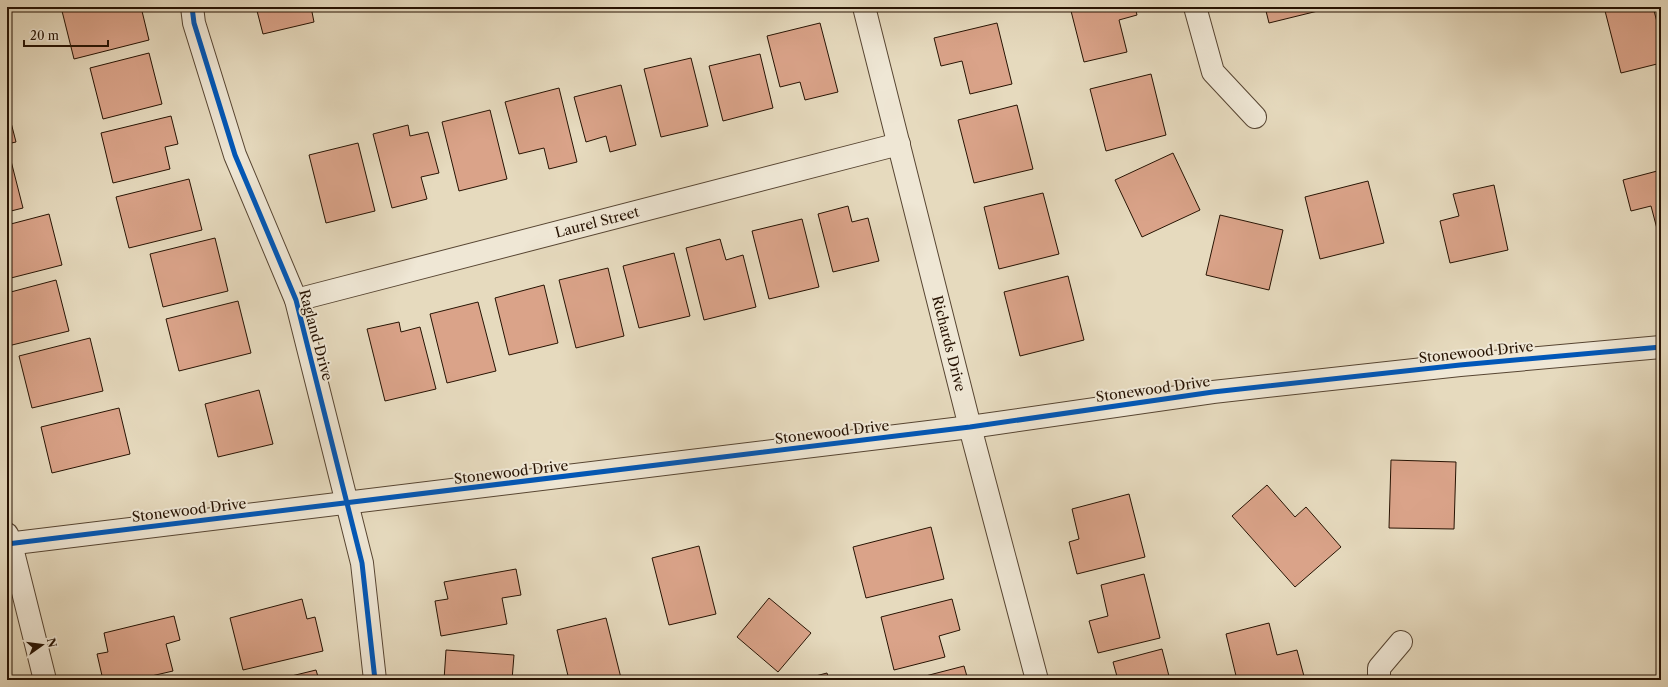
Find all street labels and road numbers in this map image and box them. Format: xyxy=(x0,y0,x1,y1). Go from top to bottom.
street label: Laurel Street xyxy=(553,203,641,242)
street label: Ragland Drive xyxy=(295,287,337,383)
street label: Richards Drive xyxy=(928,293,970,394)
street label: Stonewood Drive xyxy=(1418,337,1534,367)
street label: Stonewood Drive xyxy=(1095,372,1212,406)
street label: Stonewood Drive xyxy=(774,416,890,448)
street label: Stonewood Drive xyxy=(453,456,569,488)
street label: Stonewood Drive xyxy=(131,494,247,526)

